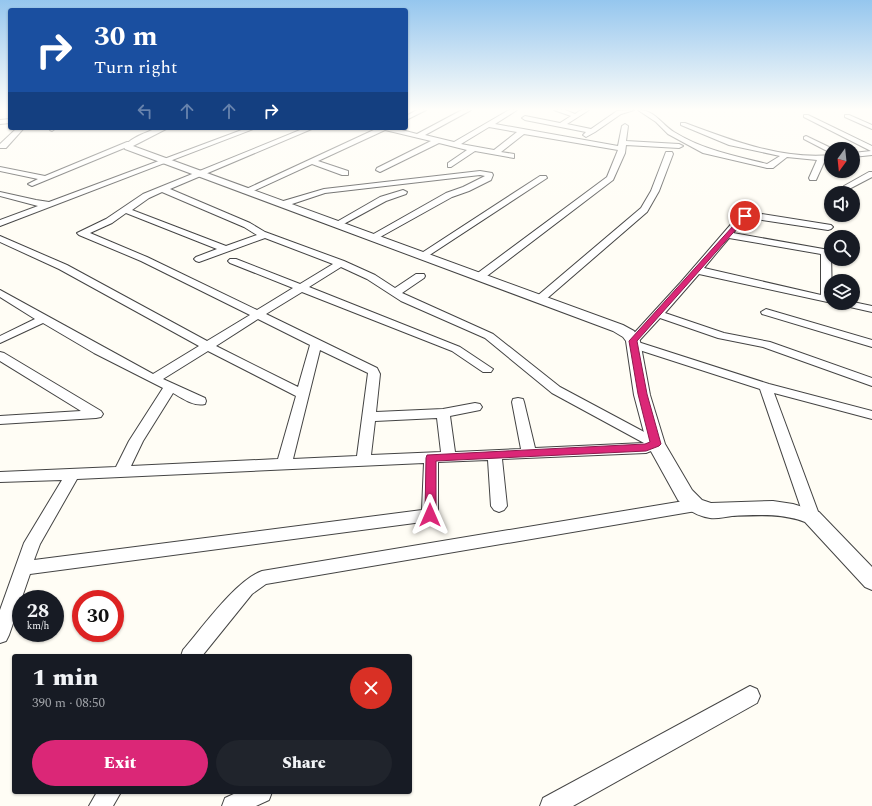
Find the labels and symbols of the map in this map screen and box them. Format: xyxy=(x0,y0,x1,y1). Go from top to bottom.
north arrow xyxy=(824,142,860,178)
pin xyxy=(728,199,762,233)
position arrow xyxy=(409,494,451,536)
speed limit sign: 30 xyxy=(72,590,124,642)

